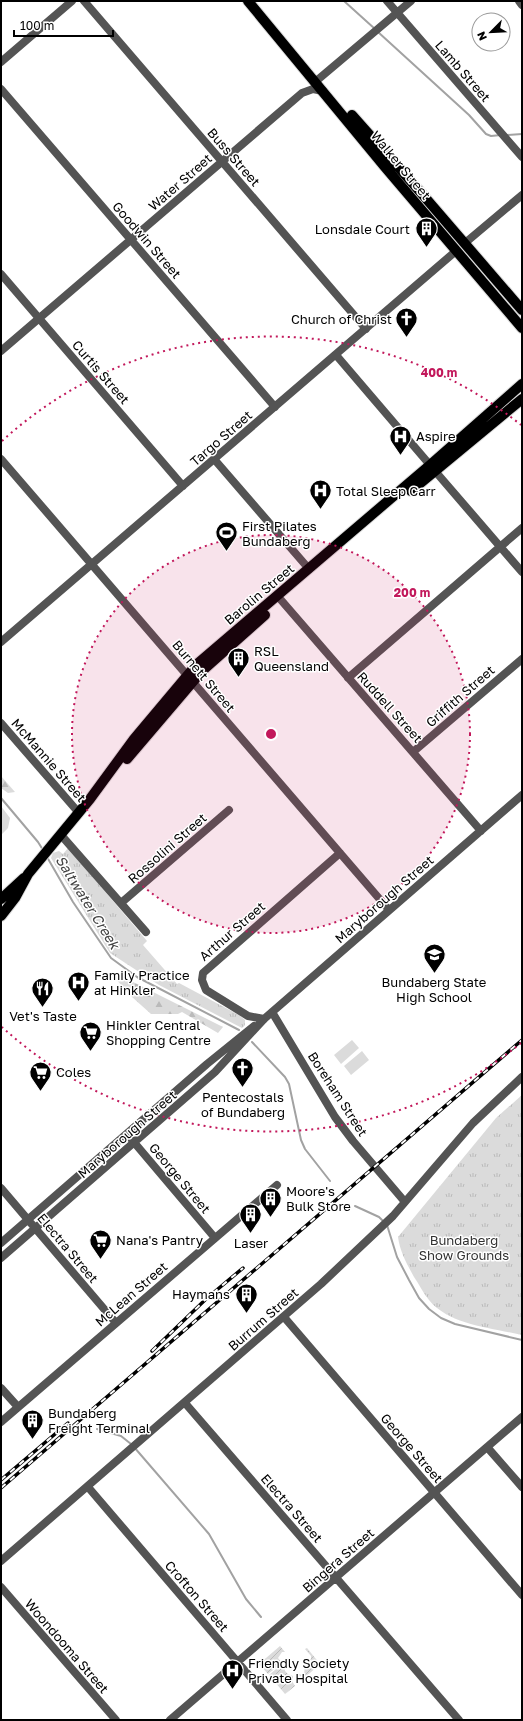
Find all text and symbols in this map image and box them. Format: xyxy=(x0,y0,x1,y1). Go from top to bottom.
scale bar xyxy=(14,12,113,38)
north arrow xyxy=(471,12,511,52)
text: 100 m xyxy=(20,18,54,33)
text: N xyxy=(474,30,489,43)
street label: Lamb Street xyxy=(432,37,494,105)
street label: Buss Street xyxy=(204,125,264,189)
street label: Walker Street xyxy=(368,127,434,203)
street label: Water Street xyxy=(145,150,215,214)
street label: Goodwin Street xyxy=(109,198,185,282)
building icon: Lonsdale Court xyxy=(413,216,439,249)
place label: Lonsdale Court xyxy=(315,221,410,237)
church icon: Church of Christ xyxy=(394,306,420,339)
place label: Church of Christ xyxy=(291,311,392,327)
street label: Curtis Street xyxy=(69,337,133,407)
text: 400 m xyxy=(421,365,457,380)
street label: Targo Street xyxy=(187,407,255,469)
hospital icon: Aspire xyxy=(387,423,413,456)
place label: Aspire xyxy=(416,428,456,444)
hospital icon: Total Sleep Carr xyxy=(308,478,334,511)
place label: Total Sleep Carr xyxy=(336,483,436,499)
place label: First Pilates Bundaberg xyxy=(242,518,317,549)
sports icon: First Pilates Bundaberg xyxy=(214,520,240,553)
street label: Barolin Street xyxy=(221,560,297,628)
text: 200 m xyxy=(394,585,430,600)
street label: Burnett Street xyxy=(169,637,239,715)
place label: RSL Queensland xyxy=(254,643,329,674)
building icon: RSL Queensland xyxy=(226,645,252,678)
street label: Griffith Street xyxy=(422,662,498,730)
street label: Ruddell Street xyxy=(354,668,426,746)
street label: McMannie Street xyxy=(8,715,90,805)
centre of rings xyxy=(264,727,278,741)
street label: Rossolini Street xyxy=(124,810,210,886)
water label: Saltwater Creek xyxy=(52,852,125,954)
street label: Maryborough Street xyxy=(331,852,437,946)
street label: Arthur Street xyxy=(196,898,268,964)
school or university icon: Bundaberg State High School xyxy=(421,941,447,974)
place label: Family Practice at Hinkler xyxy=(94,967,189,998)
hospital icon: Family Practice at Hinkler xyxy=(65,969,91,1002)
place label: Bundaberg State High School xyxy=(382,974,486,1005)
restaurant icon: Vet's Taste xyxy=(30,975,56,1008)
place label: Vet's Taste xyxy=(9,1008,77,1024)
place label: Hinkler Central Shopping Centre xyxy=(106,1017,211,1048)
supermarket icon: Hinkler Central Shopping Centre xyxy=(77,1019,103,1052)
street label: Boreham Street xyxy=(305,1049,371,1139)
church icon: Pentecostals of Bundaberg xyxy=(230,1056,256,1089)
supermarket icon: Coles xyxy=(27,1059,53,1092)
place label: Coles xyxy=(56,1064,91,1080)
street label: Maryborough Street xyxy=(74,1087,180,1181)
place label: Pentecostals of Bundaberg xyxy=(201,1089,285,1120)
street label: George Street xyxy=(146,1140,214,1216)
place label: Moore's Bulk Store xyxy=(286,1183,351,1214)
building icon: Moore's Bulk Store xyxy=(257,1185,283,1218)
building icon: Laser xyxy=(238,1202,264,1235)
street label: Electra Street xyxy=(34,1210,102,1286)
supermarket icon: Nana's Pantry xyxy=(88,1227,114,1260)
place label: Nana's Pantry xyxy=(116,1232,204,1248)
park label: Bundaberg Show Grounds xyxy=(419,1232,509,1263)
place label: Laser xyxy=(234,1235,268,1251)
street label: McLean Street xyxy=(92,1258,170,1330)
building icon: Haymans xyxy=(233,1281,259,1314)
street label: Burrum Street xyxy=(225,1284,301,1354)
place label: Haymans xyxy=(172,1286,230,1302)
place label: Bundaberg Freight Terminal xyxy=(48,1405,150,1436)
building icon: Bundaberg Freight Terminal xyxy=(20,1407,46,1440)
street label: George Street xyxy=(378,1410,446,1486)
street label: Electra Street xyxy=(258,1470,326,1546)
street label: Bingera Street xyxy=(299,1525,377,1595)
street label: Crofton Street xyxy=(162,1557,232,1635)
street label: Woondooma Street xyxy=(22,1596,112,1696)
place label: Friendly Society Private Hospital xyxy=(248,1655,350,1686)
hospital icon: Friendly Society Private Hospital xyxy=(220,1657,246,1690)

